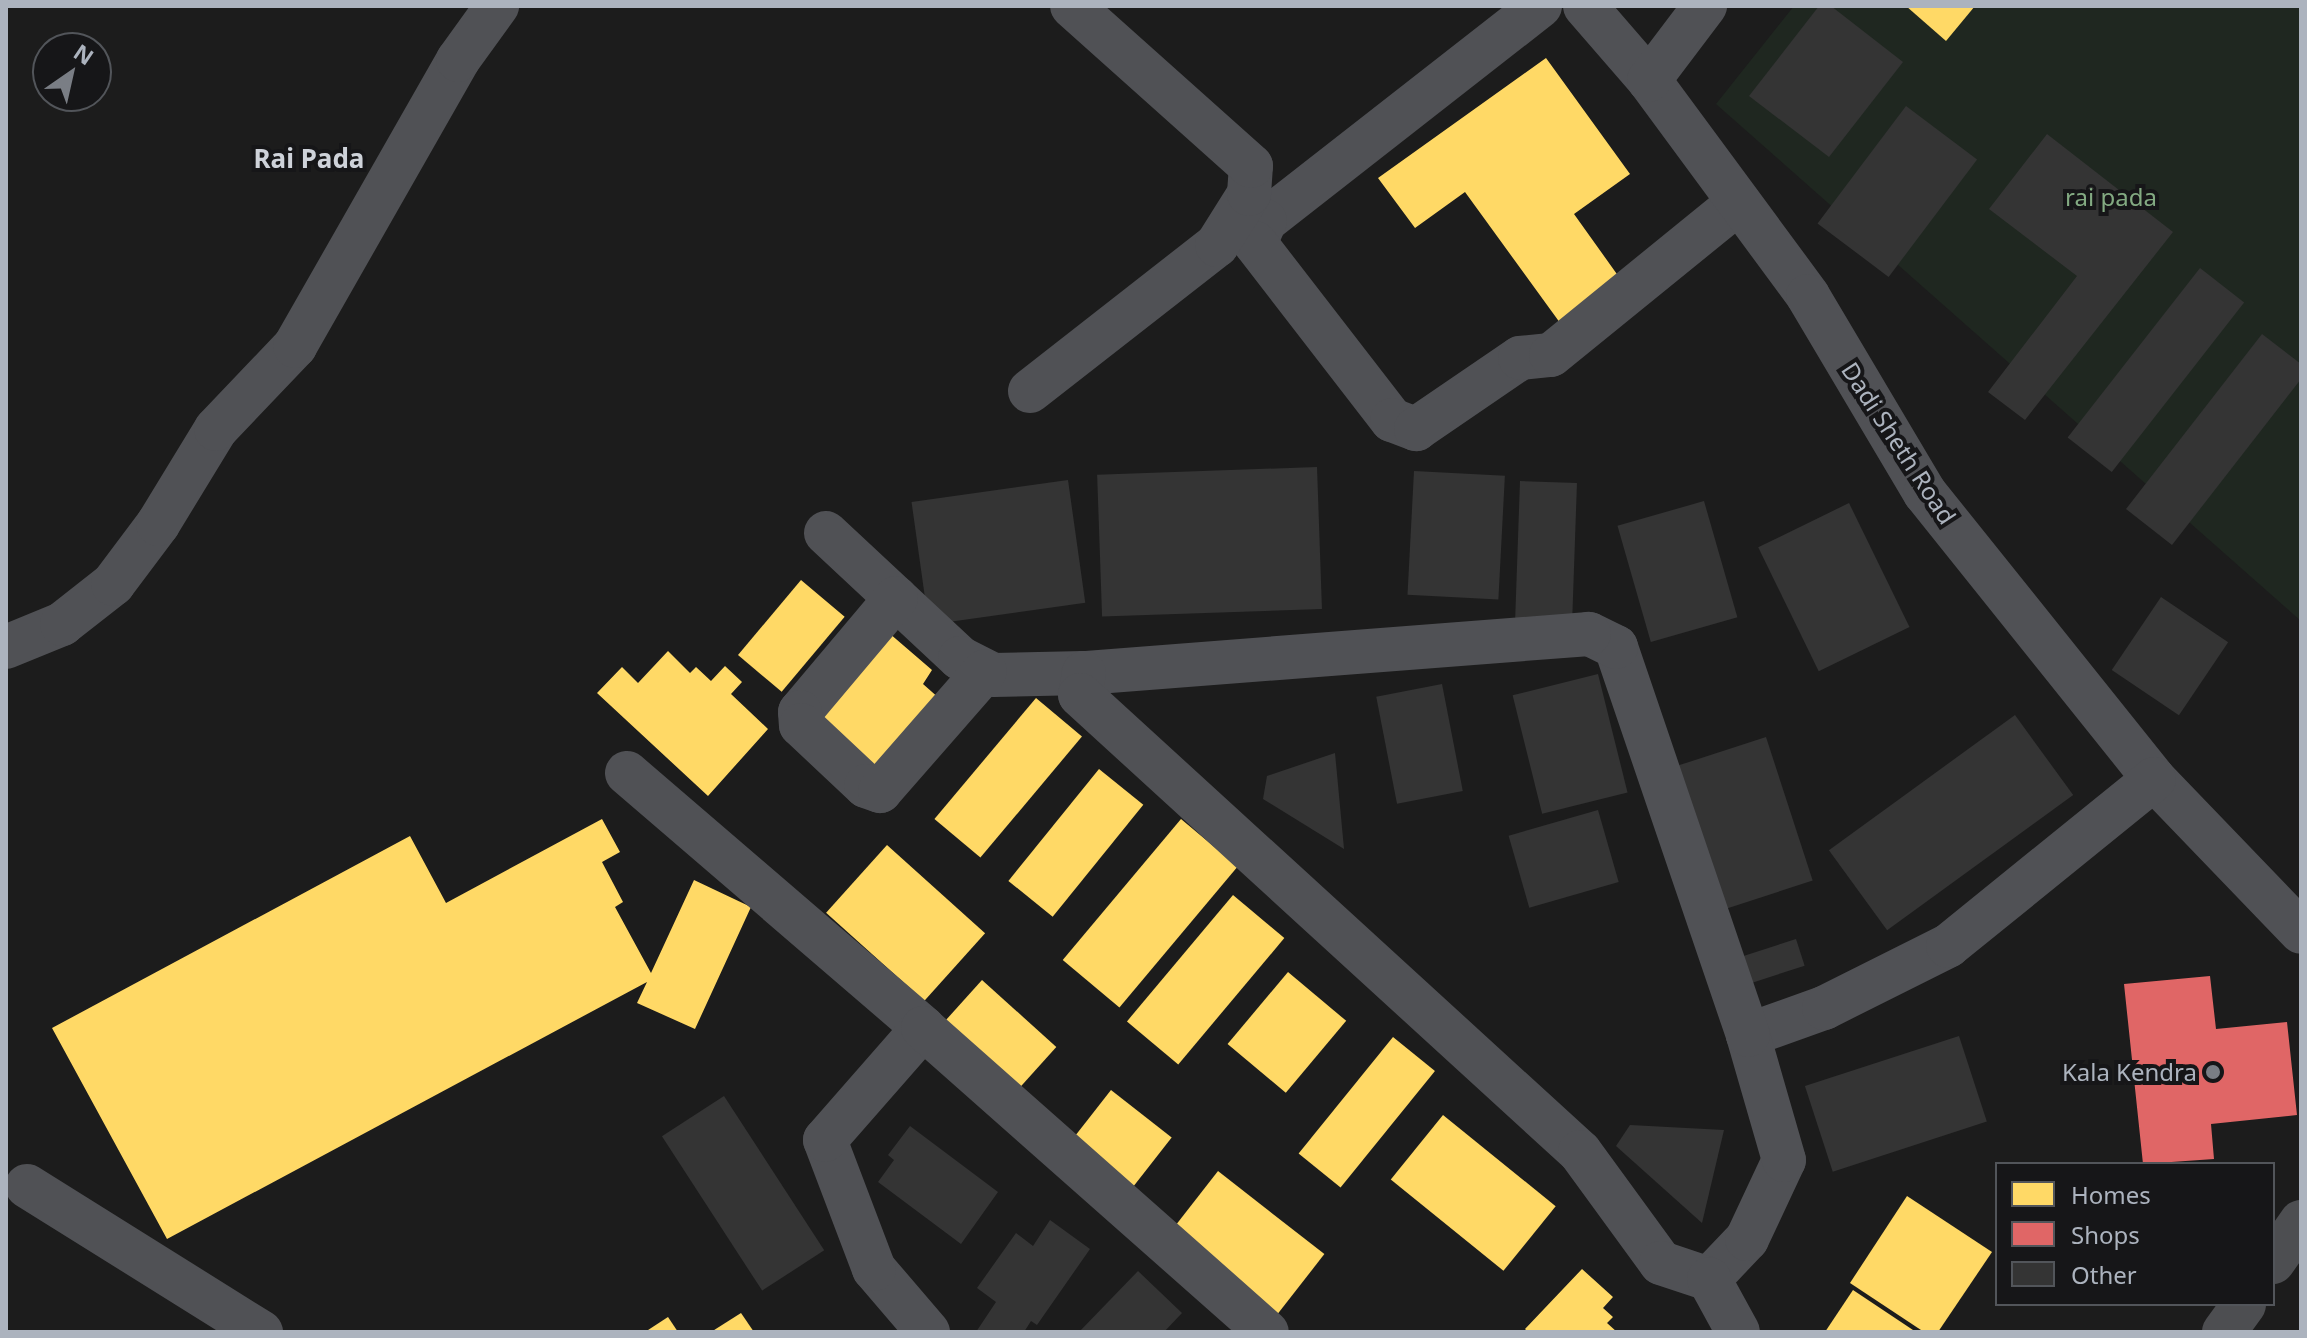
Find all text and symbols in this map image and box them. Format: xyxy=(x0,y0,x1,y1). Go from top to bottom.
north arrow xyxy=(32,32,112,112)
text: N xyxy=(68,36,100,71)
district label: Rai Pada xyxy=(254,143,364,175)
park label: rai pada xyxy=(2065,183,2157,211)
street label: Dadi Sheth Road xyxy=(1836,357,1962,529)
place label: Kala Kendra xyxy=(2062,1058,2197,1086)
marker: Kala Kendra xyxy=(2204,1063,2222,1081)
legend xyxy=(1995,1162,2275,1306)
text: Homes xyxy=(2071,1178,2151,1211)
text: Shops xyxy=(2071,1218,2140,1251)
text: Other xyxy=(2071,1258,2137,1291)

